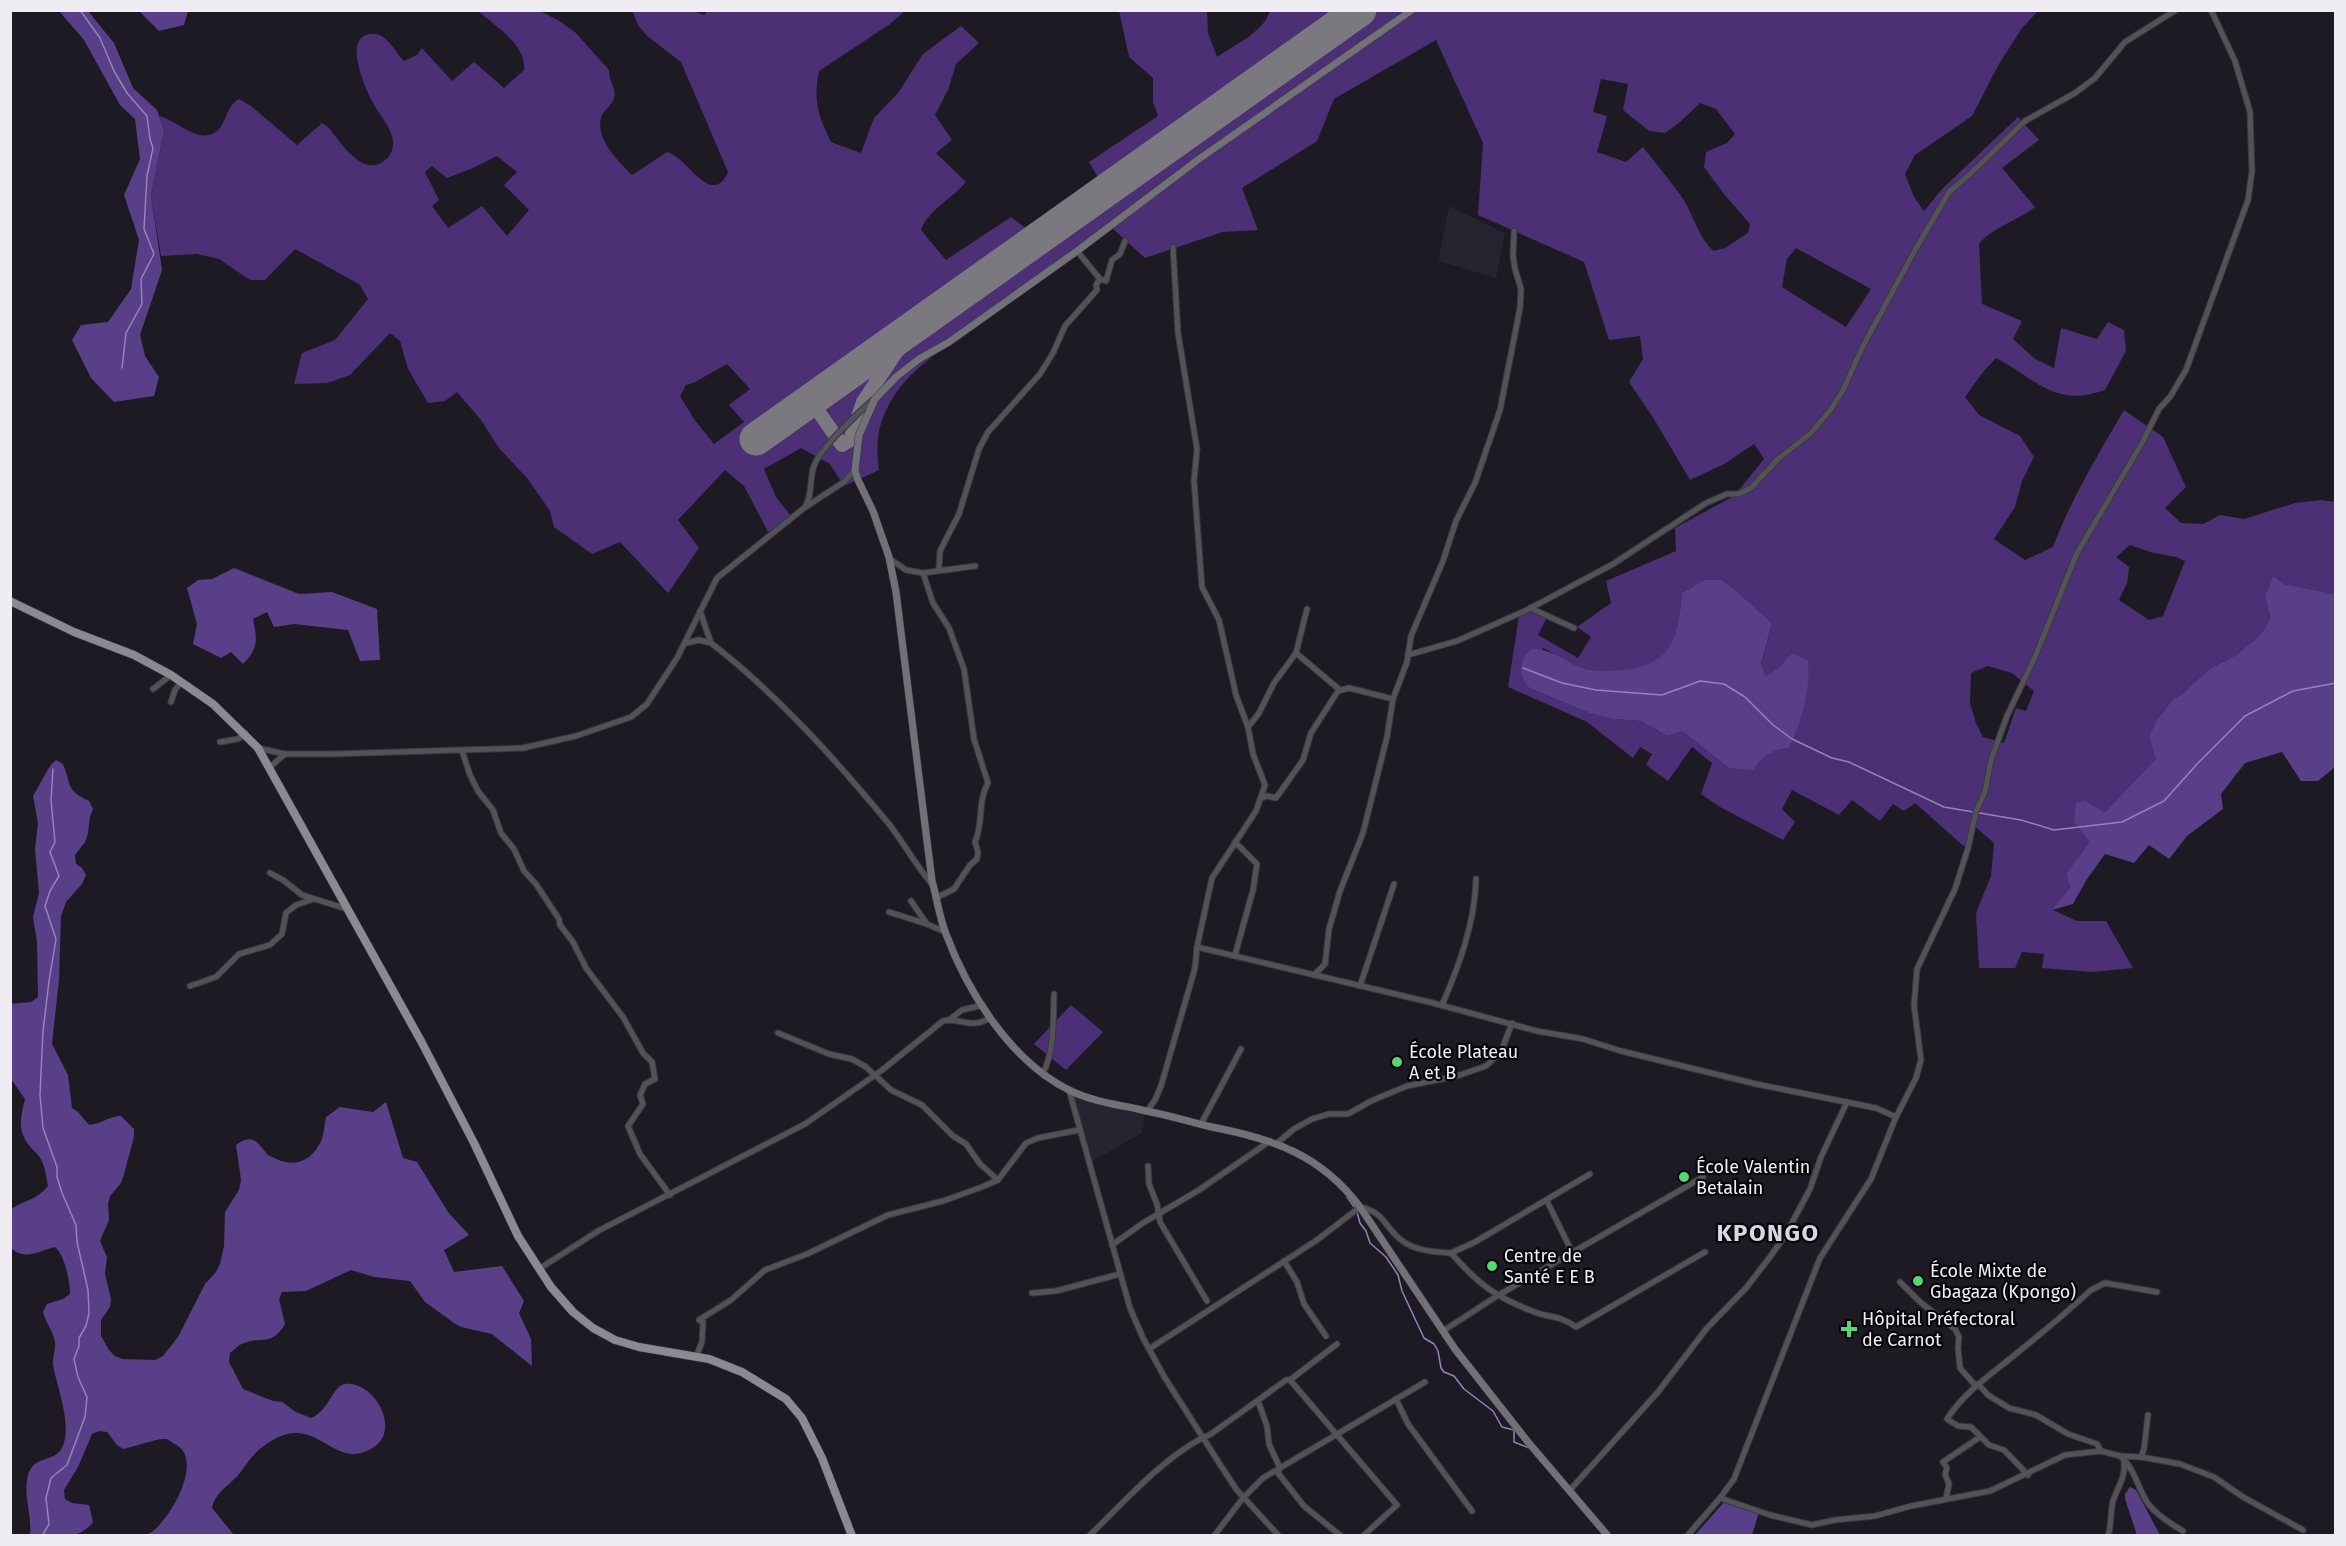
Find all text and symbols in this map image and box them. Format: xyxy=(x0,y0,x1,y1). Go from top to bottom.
place label: École Plateau A et B xyxy=(1409,1040,1518,1084)
marker: École Plateau A et B xyxy=(1390,1055,1404,1069)
place label: École Valentin Betalain xyxy=(1696,1155,1810,1199)
marker: École Valentin Betalain xyxy=(1677,1170,1691,1184)
district label: KPONGO xyxy=(1716,1219,1820,1247)
place label: Centre de Santé E E B xyxy=(1504,1245,1595,1288)
marker: Centre de Santé E E B xyxy=(1485,1259,1499,1273)
place label: École Mixte de Gbagaza (Kpongo) xyxy=(1930,1259,2076,1303)
marker: École Mixte de Gbagaza (Kpongo) xyxy=(1911,1274,1925,1288)
place label: Hôpital Préfectoral de Carnot xyxy=(1862,1308,2015,1351)
marker: Hôpital Préfectoral de Carnot xyxy=(1840,1320,1858,1338)

